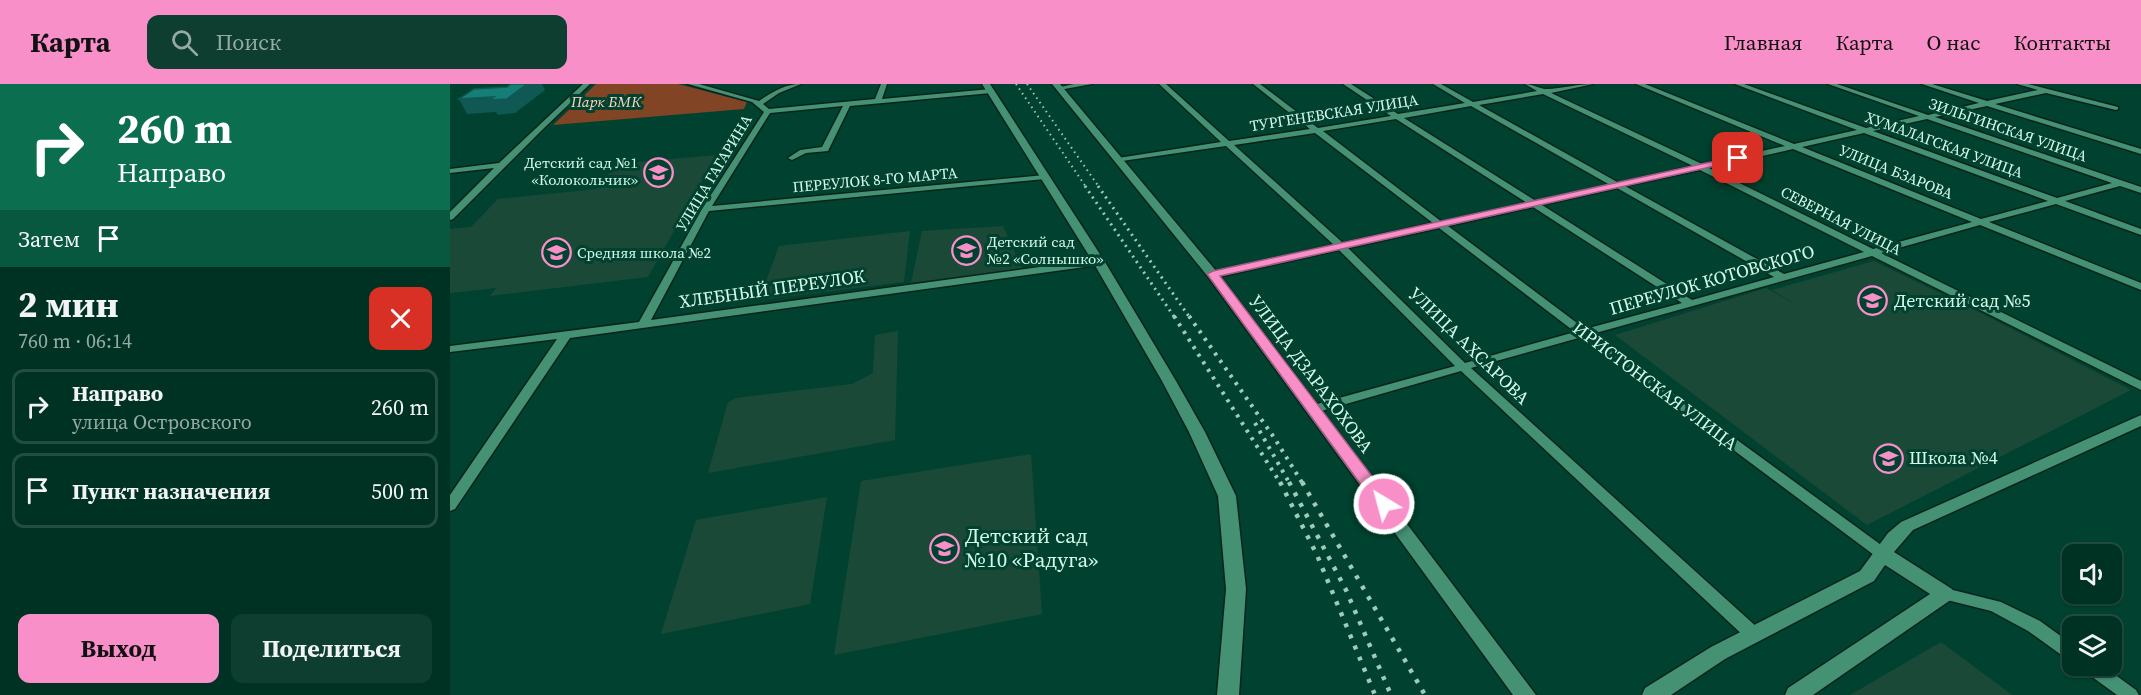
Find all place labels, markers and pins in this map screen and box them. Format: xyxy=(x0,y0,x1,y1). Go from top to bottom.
pin xyxy=(1712,132,1763,183)
place label: Детский сад №1 «Колокольчик» xyxy=(524,152,638,190)
school or university icon: Детский сад №1 «Колокольчик» xyxy=(643,156,675,188)
place label: Детский сад №2 «Солнышко» xyxy=(986,231,1104,269)
school or university icon: Детский сад №2 «Солнышко» xyxy=(950,235,982,267)
school or university icon: Средняя школа №2 xyxy=(540,237,572,269)
place label: Средняя школа №2 xyxy=(577,242,711,263)
school or university icon: Детский сад №5 xyxy=(1857,285,1889,317)
place label: Детский сад №5 xyxy=(1894,288,2031,313)
school or university icon: Школа №4 xyxy=(1872,442,1904,474)
place label: Школа №4 xyxy=(1909,445,1998,470)
place label: Детский сад №10 «Радуга» xyxy=(964,521,1098,574)
school or university icon: Детский сад №10 «Радуга» xyxy=(928,532,960,564)

